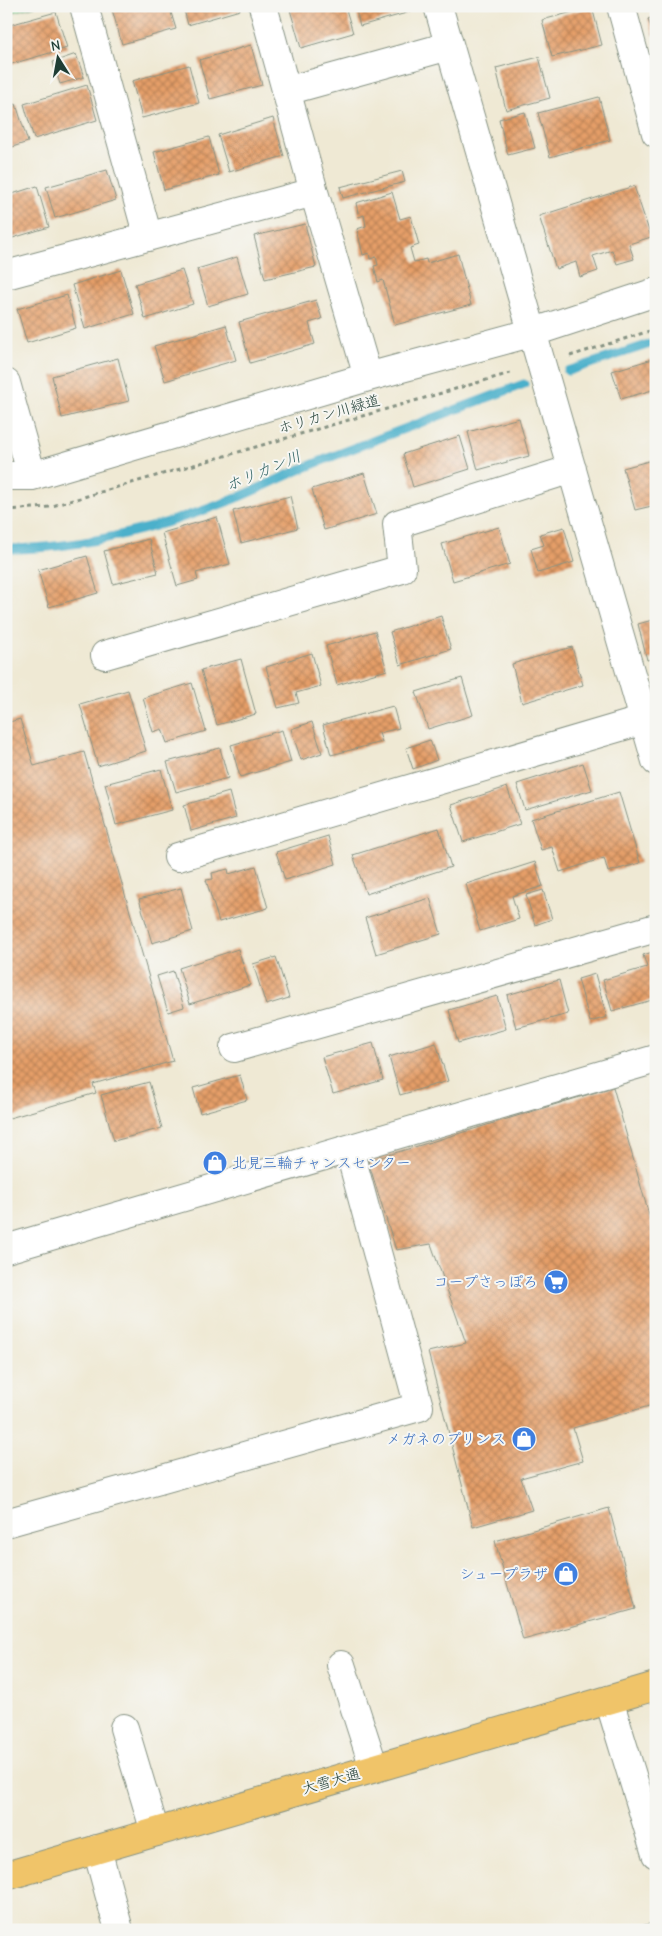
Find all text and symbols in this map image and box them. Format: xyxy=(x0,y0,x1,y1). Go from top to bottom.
north arrow xyxy=(32,32,82,82)
text: N xyxy=(50,37,62,55)
street label: ホリカン川緑道 xyxy=(276,391,382,437)
water label: ホリカン川 xyxy=(223,447,304,495)
shop icon: 北見三輪チャンスセンター xyxy=(202,1150,228,1176)
place label: 北見三輪チャンスセンター xyxy=(232,1154,411,1172)
supermarket icon: コープさっぽろ xyxy=(543,1269,569,1295)
place label: コープさっぽろ xyxy=(434,1273,538,1291)
shop icon: メガネのプリンス xyxy=(511,1426,537,1452)
place label: メガネのプリンス xyxy=(386,1430,506,1448)
shop icon: シュープラザ xyxy=(553,1561,579,1587)
place label: シュープラザ xyxy=(459,1565,548,1583)
street label: 大雪大通 xyxy=(300,1764,362,1798)

